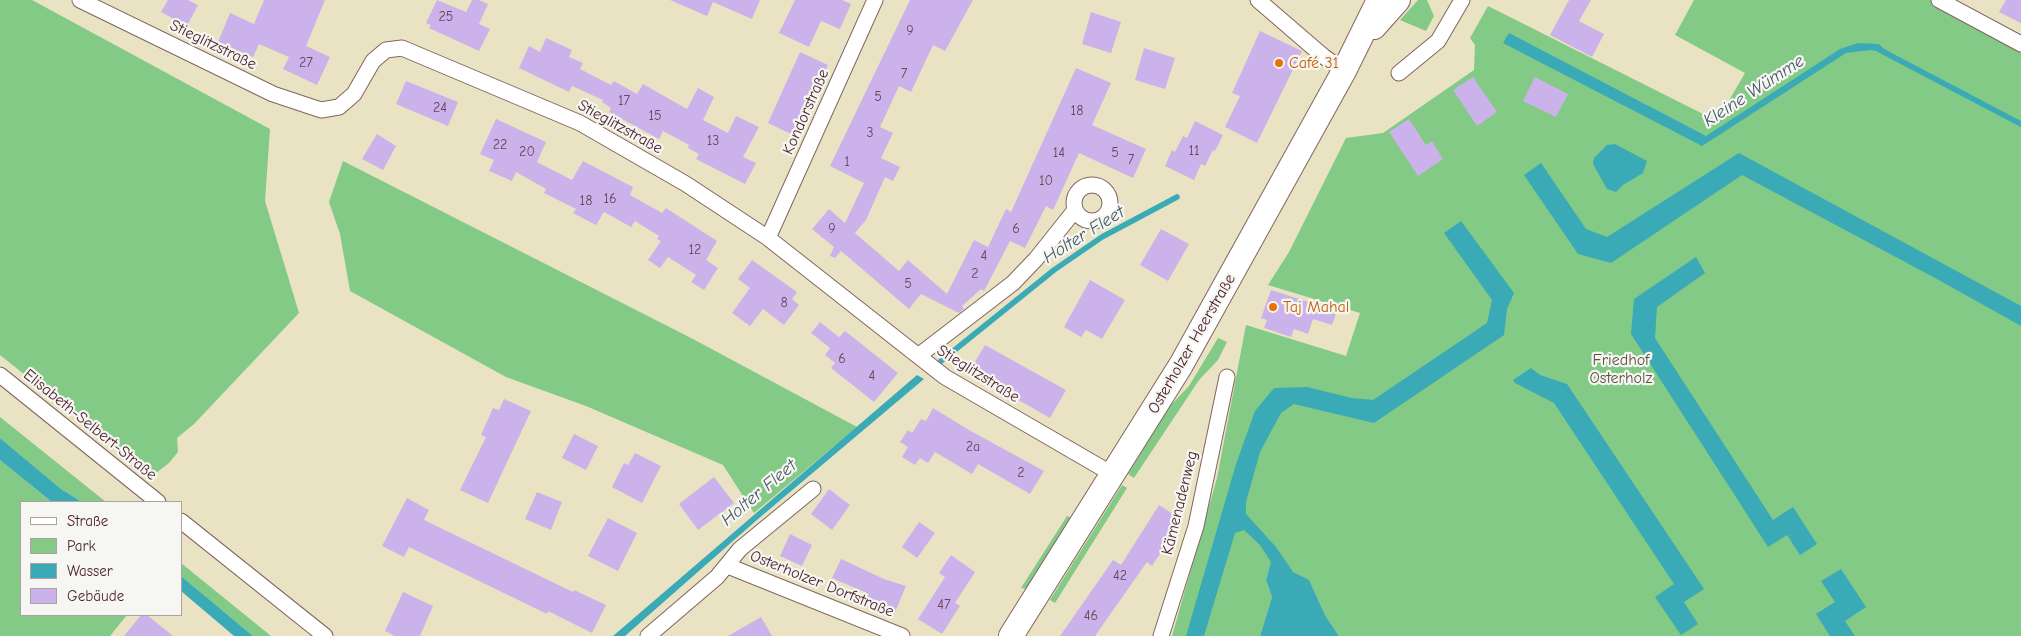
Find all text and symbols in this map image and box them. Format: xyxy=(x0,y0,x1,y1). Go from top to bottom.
house number: 25 xyxy=(439,9,453,25)
street label: Stieglitzstraße xyxy=(166,16,260,74)
house number: 9 xyxy=(906,23,914,39)
water label: Kleine Wümme xyxy=(1699,50,1809,132)
place label: Café 31 xyxy=(1289,53,1339,73)
house number: 27 xyxy=(299,55,313,71)
marker: Café 31 xyxy=(1273,57,1285,69)
street label: Kondorstraße xyxy=(779,66,833,158)
house number: 7 xyxy=(901,66,907,82)
house number: 5 xyxy=(874,89,882,105)
house number: 17 xyxy=(618,93,630,109)
street label: Stieglitzstraße xyxy=(574,96,666,158)
house number: 24 xyxy=(433,100,447,116)
house number: 18 xyxy=(1071,103,1083,119)
house number: 15 xyxy=(648,108,662,124)
house number: 3 xyxy=(866,125,874,141)
house number: 13 xyxy=(707,133,719,149)
house number: 22 xyxy=(493,137,507,153)
house number: 11 xyxy=(1188,143,1200,159)
house number: 20 xyxy=(519,144,535,160)
house number: 14 xyxy=(1053,145,1065,161)
house number: 5 xyxy=(1111,145,1119,161)
house number: 7 xyxy=(1128,152,1134,168)
house number: 1 xyxy=(844,154,850,170)
house number: 10 xyxy=(1039,173,1053,189)
house number: 16 xyxy=(603,191,617,207)
house number: 18 xyxy=(580,193,592,209)
water label: Holter Fleet xyxy=(1039,201,1129,269)
house number: 9 xyxy=(828,221,836,237)
house number: 6 xyxy=(1012,221,1020,237)
house number: 12 xyxy=(689,242,701,258)
house number: 4 xyxy=(981,248,987,264)
house number: 2 xyxy=(971,266,979,282)
street label: Osterholzer Heerstraße xyxy=(1144,271,1240,417)
house number: 5 xyxy=(904,276,912,292)
house number: 8 xyxy=(780,295,788,311)
place label: Taj Mahal xyxy=(1283,297,1349,317)
marker: Taj Mahal xyxy=(1267,301,1279,313)
street label: Stieglitzstraße xyxy=(933,341,1023,407)
park label: Friedhof Osterholz xyxy=(1590,350,1652,388)
house number: 6 xyxy=(838,351,846,367)
street label: Elisabeth-Selbert-Straße xyxy=(19,365,161,485)
house number: 4 xyxy=(869,368,875,384)
house number: 2a xyxy=(966,439,980,455)
street label: Kämenadenweg xyxy=(1158,449,1202,557)
water label: Holter Fleet xyxy=(717,455,801,531)
house number: 2 xyxy=(1017,465,1025,481)
legend xyxy=(20,501,182,616)
text: Straße xyxy=(67,512,108,530)
text: Park xyxy=(67,537,96,555)
street label: Osterholzer Dorfstraße xyxy=(747,546,897,622)
text: Wasser xyxy=(67,562,113,580)
house number: 42 xyxy=(1113,568,1127,584)
text: Gebäude xyxy=(67,587,124,605)
house number: 47 xyxy=(937,597,951,613)
house number: 46 xyxy=(1084,608,1098,624)

